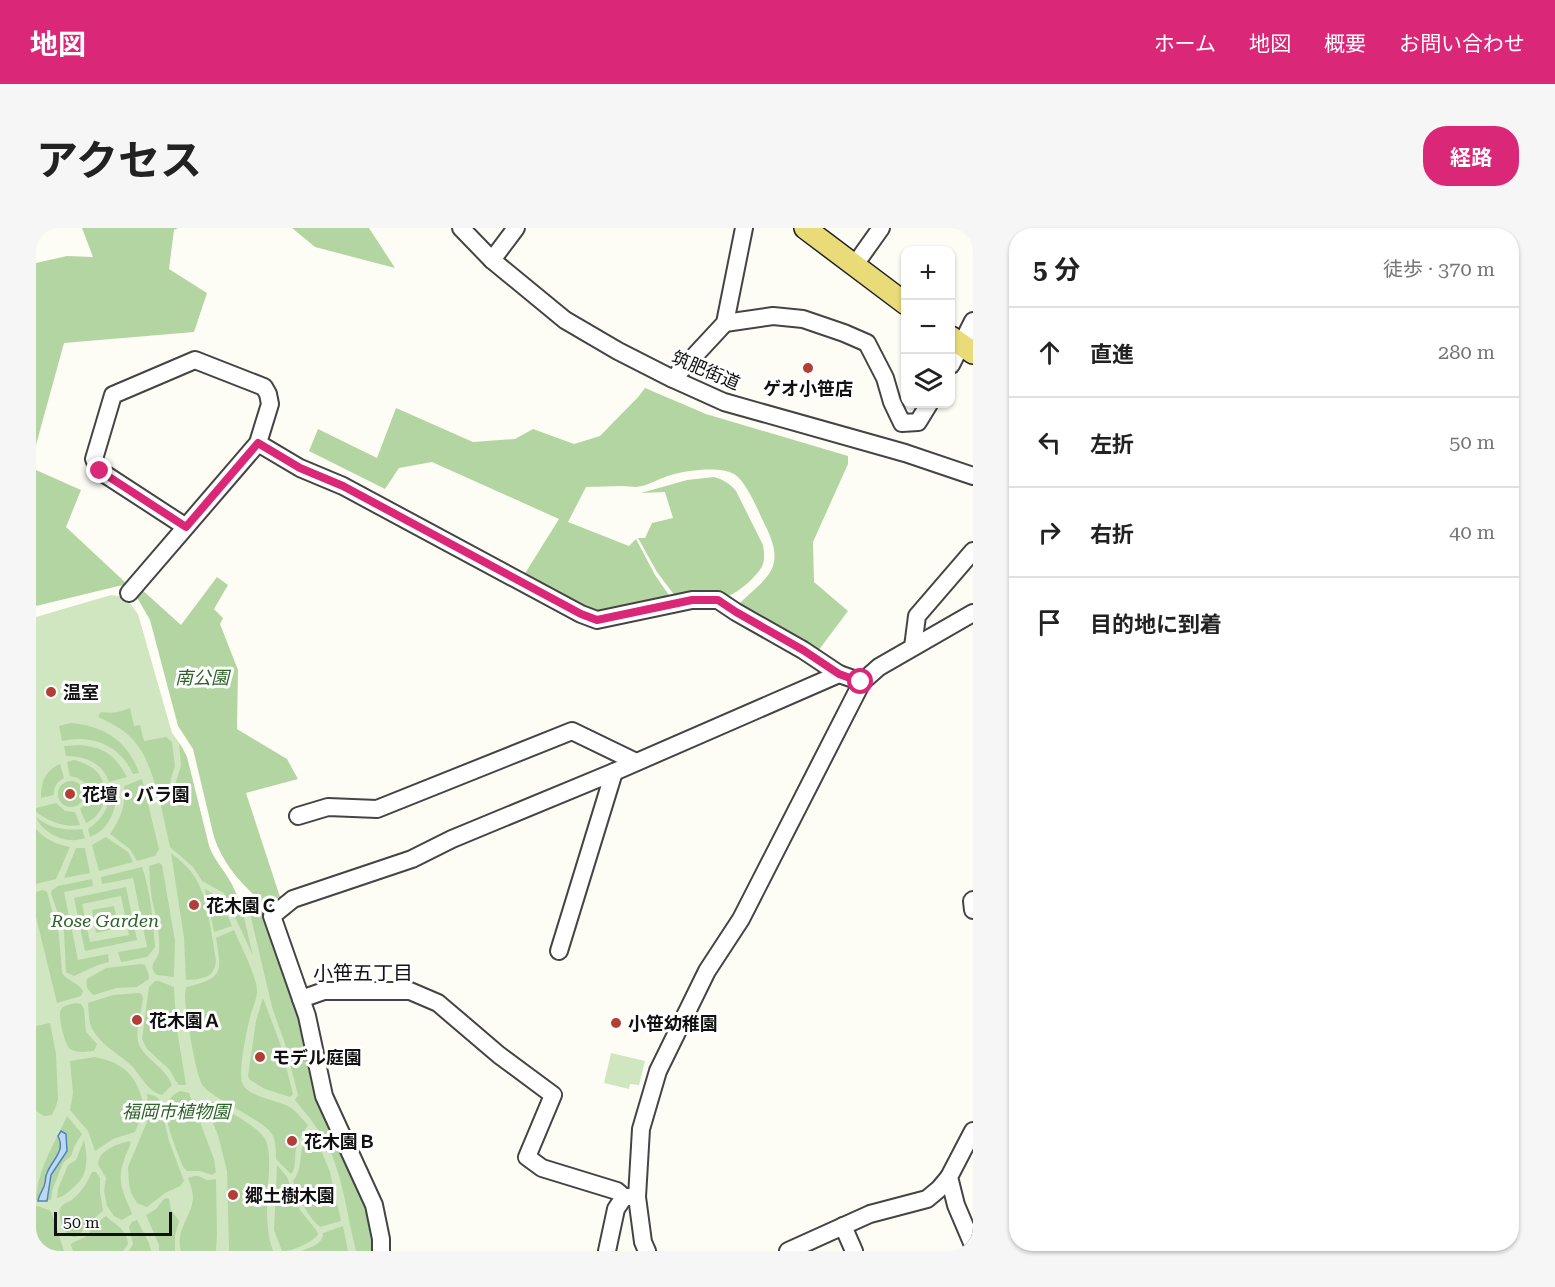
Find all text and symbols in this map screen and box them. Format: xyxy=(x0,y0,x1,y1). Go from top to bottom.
text: 地図 xyxy=(30,28,86,61)
text: ホーム xyxy=(1154,32,1216,56)
text: 地図 xyxy=(1249,32,1291,56)
text: 概要 xyxy=(1324,32,1366,56)
text: お問い合わせ xyxy=(1399,32,1525,56)
button: 経路 xyxy=(1423,126,1519,186)
text: アクセス xyxy=(36,136,202,185)
map controls xyxy=(901,246,955,408)
button: + xyxy=(901,246,955,300)
text: 5 分 xyxy=(1033,255,1080,285)
text: 徒歩 · 370 m xyxy=(1383,257,1495,281)
button: − xyxy=(901,300,955,354)
icon: ahead xyxy=(1033,336,1066,369)
text: 280 m xyxy=(1438,340,1495,364)
text: 直進 xyxy=(1090,342,1134,367)
street label: 筑肥街道 xyxy=(669,346,743,394)
button: layers xyxy=(901,354,955,408)
marker: ゲオ小笹店 xyxy=(801,361,815,375)
place label: ゲオ小笹店 xyxy=(763,378,853,399)
icon: left xyxy=(1033,426,1066,459)
text: 50 m xyxy=(1449,430,1495,454)
text: 左折 xyxy=(1090,432,1134,457)
route end xyxy=(86,457,112,483)
icon: right xyxy=(1033,516,1066,549)
text: 40 m xyxy=(1449,520,1495,544)
text: 右折 xyxy=(1090,522,1134,547)
icon: arrive xyxy=(1033,606,1066,639)
text: 目的地に到着 xyxy=(1090,612,1222,637)
park label: 南公園 xyxy=(175,667,232,688)
route start xyxy=(847,668,873,694)
place label: 温室 xyxy=(63,682,99,703)
marker: 温室 xyxy=(44,685,58,699)
place label: 花壇・バラ園 xyxy=(82,784,190,805)
marker: 花壇・バラ園 xyxy=(63,787,77,801)
place label: 花木園Ｃ xyxy=(206,895,278,916)
marker: 花木園Ｃ xyxy=(187,898,201,912)
park label: Rose Garden xyxy=(50,910,159,931)
district label: 小笹五丁目 xyxy=(313,961,413,985)
place label: 花木園Ａ xyxy=(149,1010,221,1031)
marker: 花木園Ａ xyxy=(130,1013,144,1027)
place label: 小笹幼稚園 xyxy=(628,1013,718,1034)
marker: 小笹幼稚園 xyxy=(609,1016,623,1030)
place label: モデル庭園 xyxy=(272,1047,362,1068)
marker: モデル庭園 xyxy=(253,1050,267,1064)
park label: 福岡市植物園 xyxy=(122,1101,233,1122)
place label: 花木園Ｂ xyxy=(304,1131,376,1152)
marker: 花木園Ｂ xyxy=(285,1134,299,1148)
place label: 郷土樹木園 xyxy=(245,1185,335,1206)
marker: 郷土樹木園 xyxy=(226,1188,240,1202)
scale bar xyxy=(54,1209,172,1236)
text: 50 m xyxy=(63,1213,100,1232)

